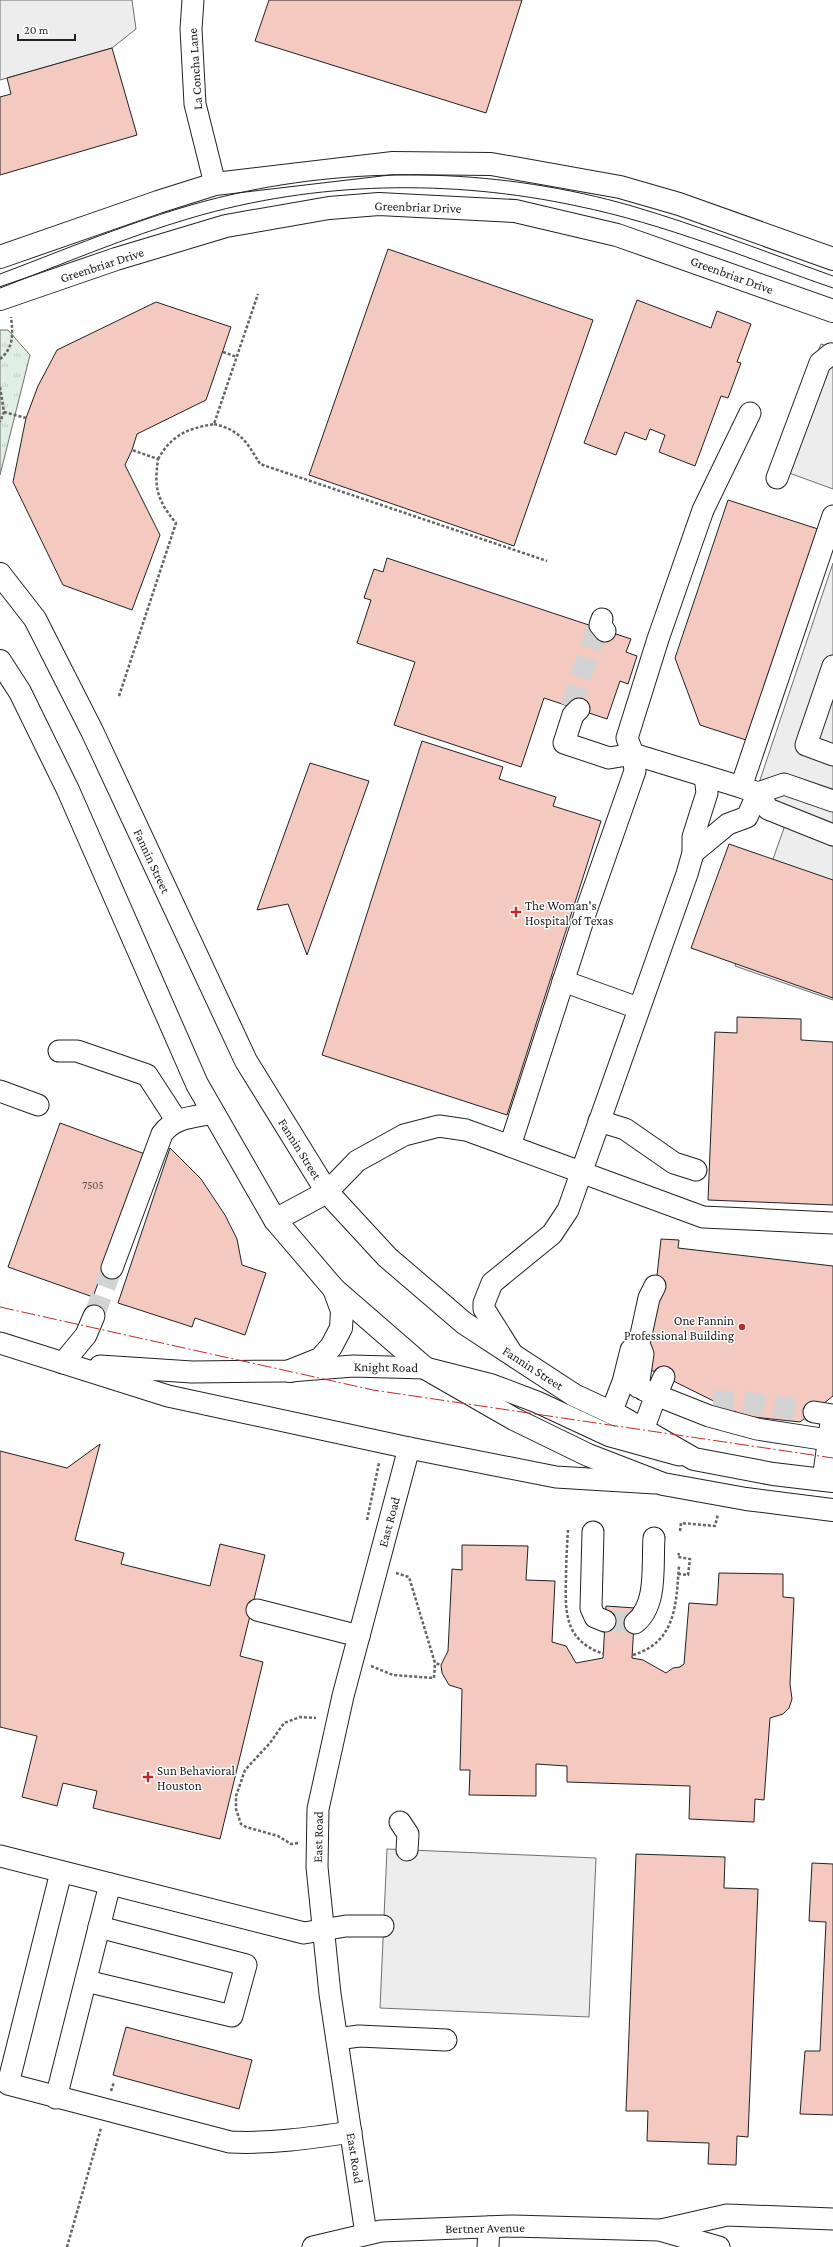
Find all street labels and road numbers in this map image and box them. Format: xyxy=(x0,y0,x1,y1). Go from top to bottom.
street label: La Concha Lane xyxy=(185,27,205,110)
street label: Greenbriar Drive xyxy=(374,198,462,216)
street label: Greenbriar Drive xyxy=(58,244,146,286)
street label: Greenbriar Drive xyxy=(689,253,776,297)
street label: Fannin Street xyxy=(131,826,174,896)
street label: Fannin Street xyxy=(275,1116,325,1183)
street label: Fannin Street xyxy=(500,1343,567,1394)
street label: Knight Road xyxy=(354,1359,418,1375)
street label: East Road xyxy=(375,1495,403,1549)
street label: East Road xyxy=(310,1811,326,1863)
street label: East Road xyxy=(344,2132,366,2185)
street label: Bertner Avenue xyxy=(445,2220,525,2236)

